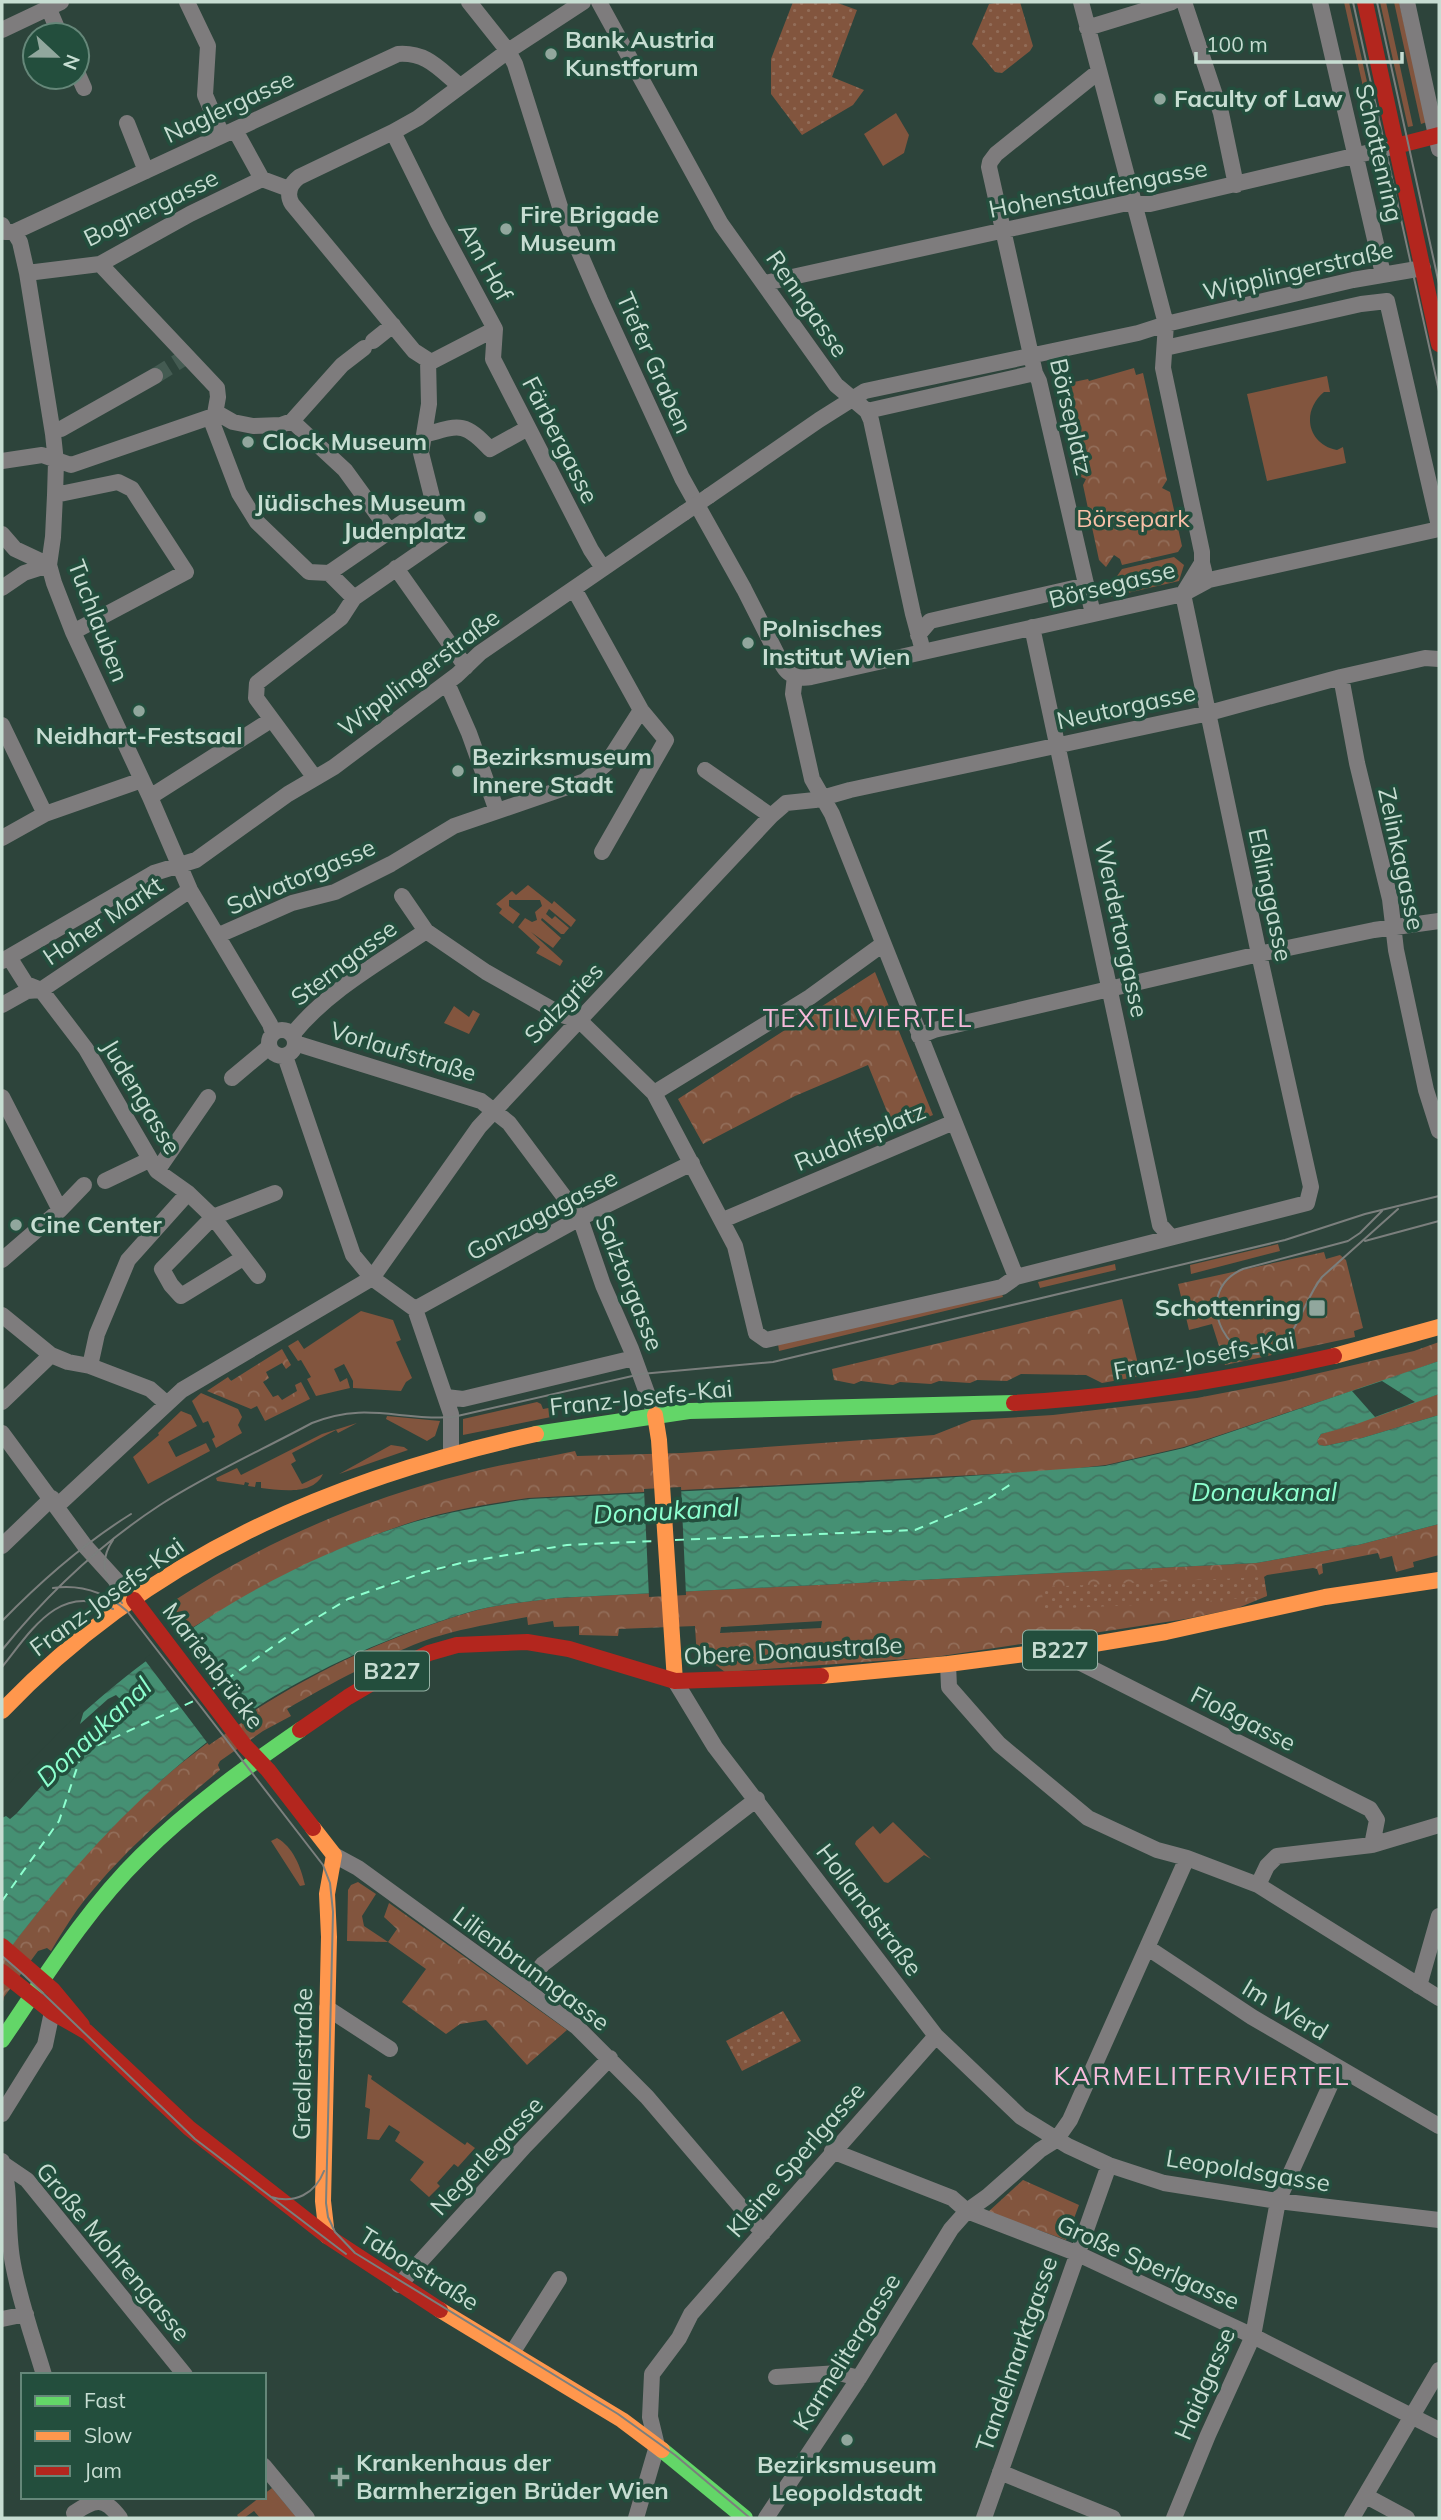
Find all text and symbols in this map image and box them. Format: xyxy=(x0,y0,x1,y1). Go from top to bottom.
north arrow xyxy=(21,21,91,91)
scale bar xyxy=(1196,21,1402,65)
place label: Bank Austria Kunstforum xyxy=(565,24,715,82)
text: 100 m xyxy=(1206,31,1268,57)
marker: Bank Austria Kunstforum xyxy=(543,46,559,62)
text: N xyxy=(58,51,86,74)
street label: Naglergasse xyxy=(159,63,298,149)
street label: Schottenring xyxy=(1350,81,1410,225)
place label: Faculty of Law xyxy=(1174,83,1343,113)
marker: Faculty of Law xyxy=(1152,91,1168,107)
street label: Hohenstaufengasse xyxy=(986,152,1210,224)
street label: Bognergasse xyxy=(78,162,223,253)
place label: Fire Brigade Museum xyxy=(520,199,659,257)
street label: Am Hof xyxy=(452,217,520,307)
marker: Fire Brigade Museum xyxy=(498,221,514,237)
street label: Wipplingerstraße xyxy=(1200,234,1396,306)
street label: Renngasse xyxy=(760,244,855,363)
street label: Tiefer Graben xyxy=(610,287,699,438)
street label: Börseplatz xyxy=(1044,355,1100,478)
street label: Färbergasse xyxy=(516,371,606,508)
place label: Clock Museum xyxy=(262,426,427,456)
marker: Clock Museum xyxy=(240,434,256,450)
place label: Jüdisches Museum Judenplatz xyxy=(255,487,466,545)
park label: Börsepark xyxy=(1076,503,1190,533)
marker: Jüdisches Museum Judenplatz xyxy=(472,509,488,525)
street label: Börsegasse xyxy=(1045,554,1178,614)
street label: Tuchlauben xyxy=(62,555,136,686)
street label: Wipplingerstraße xyxy=(332,602,505,743)
place label: Polnisches Institut Wien xyxy=(762,613,910,671)
marker: Polnisches Institut Wien xyxy=(740,635,756,651)
street label: Neutorgasse xyxy=(1054,677,1198,735)
marker: Neidhart-Festsaal xyxy=(131,703,147,719)
place label: Neidhart-Festsaal xyxy=(36,720,242,750)
place label: Bezirksmuseum Innere Stadt xyxy=(472,741,652,799)
marker: Bezirksmuseum Innere Stadt xyxy=(450,763,466,779)
street label: Zelinkagasse xyxy=(1372,785,1432,933)
street label: Eßlinggasse xyxy=(1242,826,1300,964)
street label: Salvatorgasse xyxy=(222,831,379,921)
street label: Werdertorgasse xyxy=(1089,838,1155,1020)
street label: Hoher Markt xyxy=(37,869,168,971)
street label: Sterngasse xyxy=(285,913,402,1012)
street label: Salzgries xyxy=(517,956,609,1049)
district label: TEXTILVIERTEL xyxy=(763,1001,973,1034)
street label: Vorlaufstraße xyxy=(327,1015,480,1087)
street label: Judengasse xyxy=(96,1033,188,1159)
street label: Rudolfsplatz xyxy=(790,1095,930,1177)
street label: Gonzagagasse xyxy=(461,1162,622,1266)
place label: Cine Center xyxy=(30,1209,162,1239)
street label: Salztorgasse xyxy=(589,1210,671,1355)
marker: Cine Center xyxy=(8,1217,24,1233)
place label: Schottenring xyxy=(1155,1292,1301,1322)
marker: Schottenring xyxy=(1307,1298,1327,1318)
street label: Franz-Josefs-Kai xyxy=(1111,1324,1297,1386)
street label: Franz-Josefs-Kai xyxy=(548,1372,734,1422)
water label: Donaukanal xyxy=(1191,1475,1338,1508)
water label: Donaukanal xyxy=(592,1490,741,1531)
street label: Franz-Josefs-Kai xyxy=(23,1530,189,1662)
street label: Marienbrücke xyxy=(157,1596,271,1735)
street label: Obere Donaustraße xyxy=(683,1629,903,1671)
road number: B227 xyxy=(1023,1630,1097,1670)
road number: B227 xyxy=(355,1652,429,1690)
water label: Donaukanal xyxy=(29,1669,159,1793)
street label: Floßgasse xyxy=(1186,1679,1301,1757)
street label: Hollandstraße xyxy=(810,1837,929,1981)
street label: Lilienbrunngasse xyxy=(447,1900,616,2037)
street label: Im Werd xyxy=(1237,1972,1334,2046)
street label: Gredlerstraße xyxy=(286,1988,318,2140)
district label: KARMELITERVIERTEL xyxy=(1054,2059,1350,2092)
street label: Kleine Sperlgasse xyxy=(720,2076,871,2243)
street label: Negerlegasse xyxy=(424,2090,549,2221)
street label: Leopoldsgasse xyxy=(1164,2142,1332,2198)
street label: Große Mohrengasse xyxy=(30,2156,197,2347)
street label: Große Sperlgasse xyxy=(1052,2208,1244,2316)
street label: Taborstraße xyxy=(354,2220,485,2317)
street label: Tandelmarktgasse xyxy=(969,2252,1064,2455)
street label: Karmelitergasse xyxy=(786,2267,906,2436)
street label: Haidgasse xyxy=(1167,2323,1241,2444)
legend xyxy=(21,2373,266,2499)
text: Fast xyxy=(84,2387,126,2413)
text: Slow xyxy=(84,2422,132,2448)
marker: Bezirksmuseum Leopoldstadt xyxy=(839,2432,855,2448)
place label: Krankenhaus der Barmherzigen Brüder Wien xyxy=(356,2447,669,2505)
place label: Bezirksmuseum Leopoldstadt xyxy=(757,2449,937,2507)
text: Jam xyxy=(84,2457,122,2483)
marker: Krankenhaus der Barmherzigen Brüder Wien xyxy=(330,2467,350,2487)

